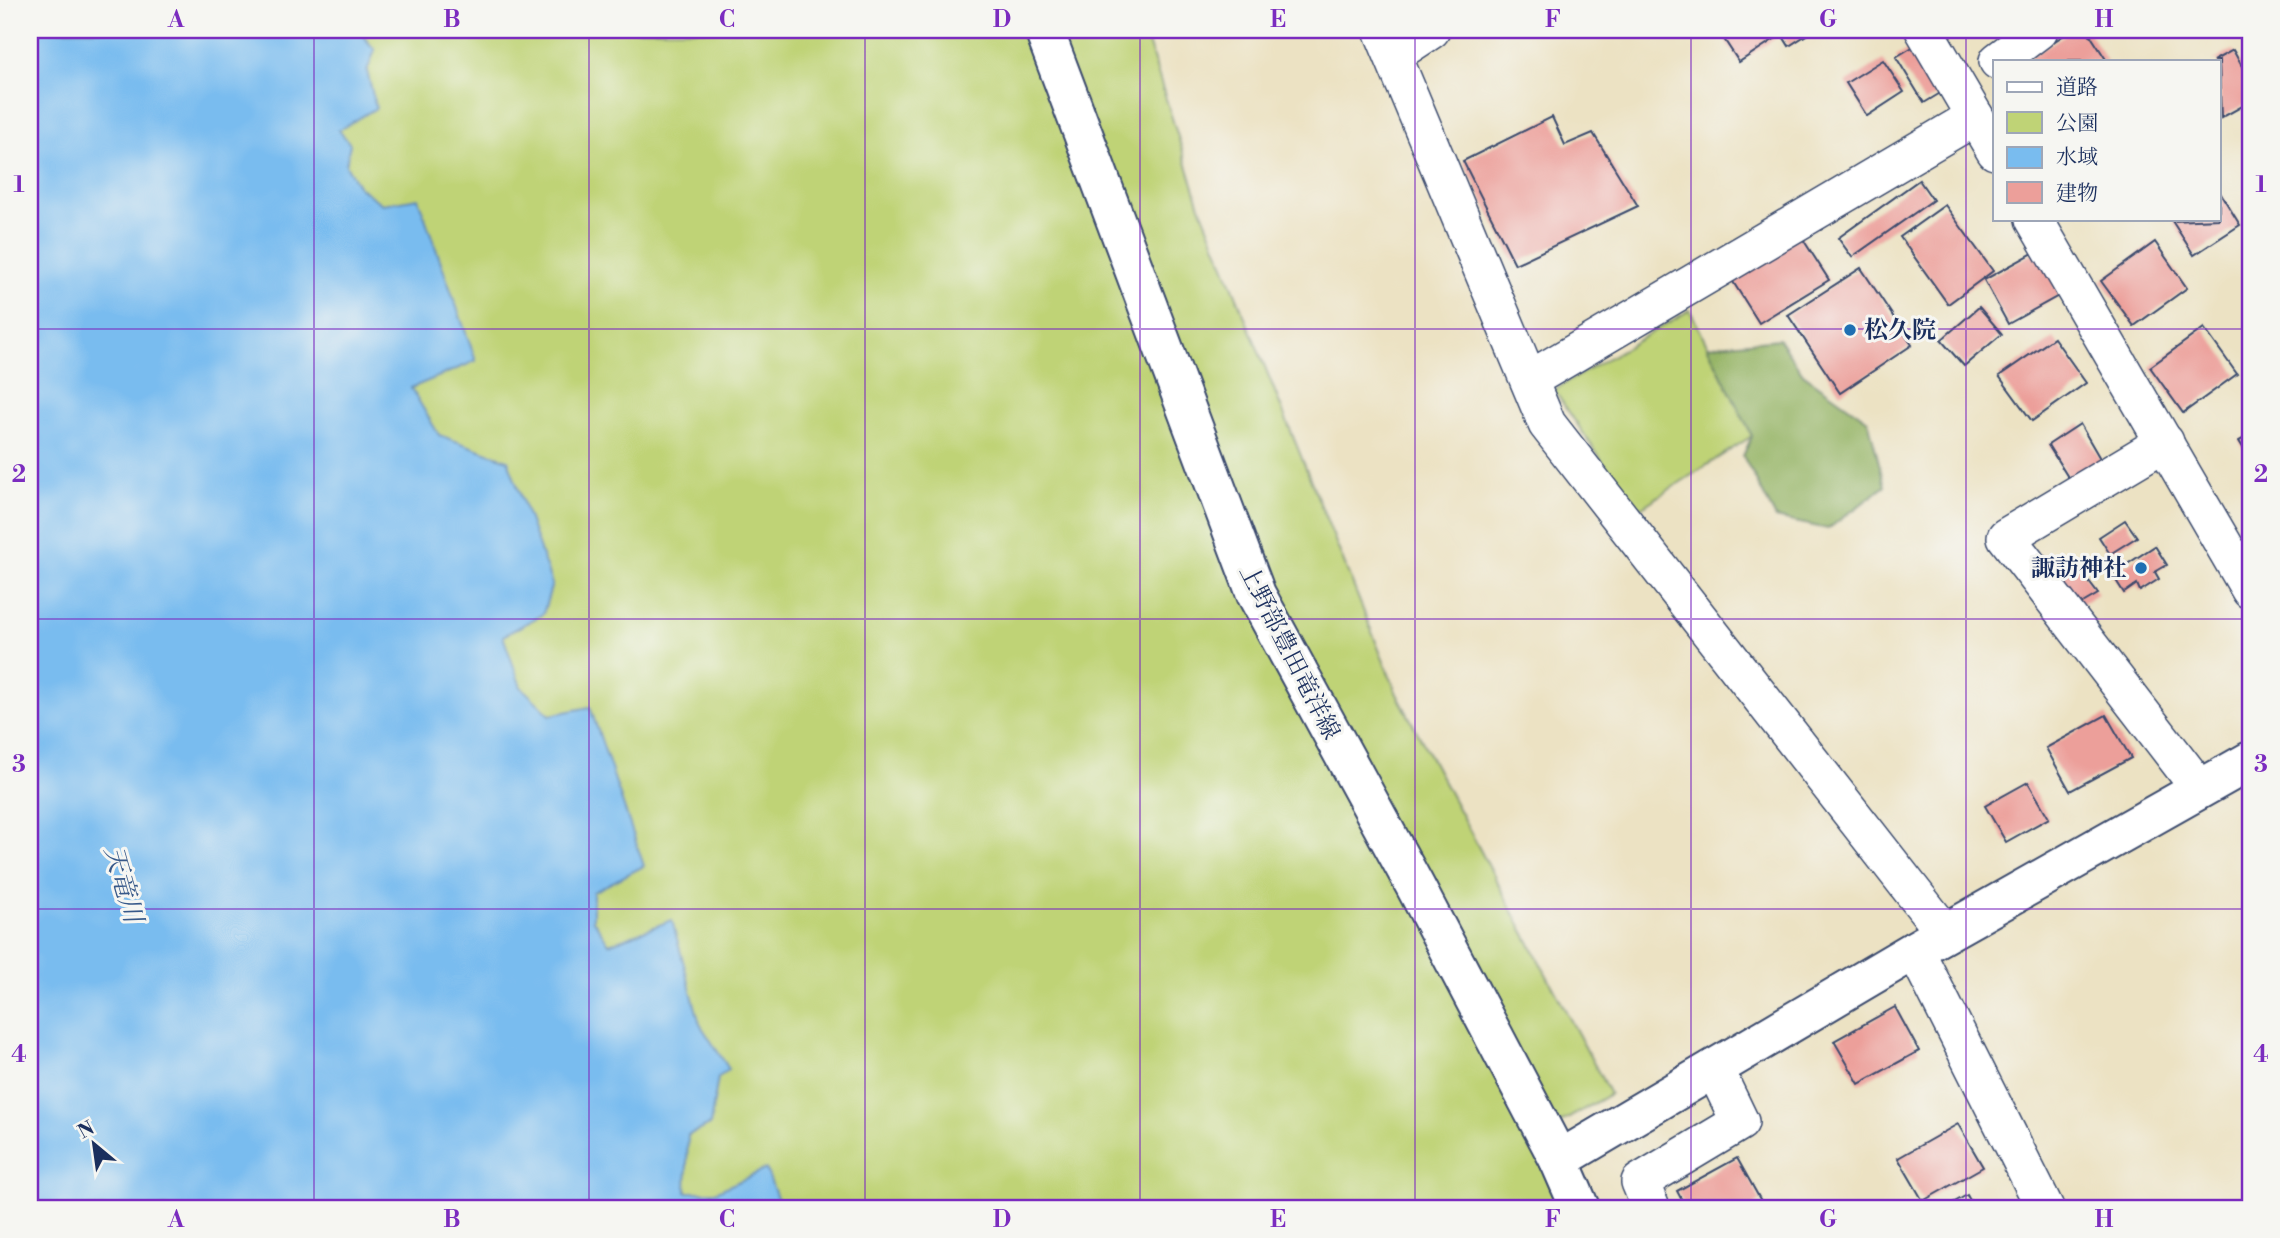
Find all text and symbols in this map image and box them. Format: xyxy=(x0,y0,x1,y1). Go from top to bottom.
text: A xyxy=(167,6,185,34)
text: B xyxy=(443,6,461,34)
text: C xyxy=(719,6,735,34)
text: D xyxy=(993,6,1011,34)
text: E xyxy=(1270,6,1286,34)
text: F xyxy=(1545,6,1561,34)
text: G xyxy=(1819,6,1837,34)
text: H xyxy=(2095,6,2114,34)
legend xyxy=(1993,60,2220,220)
text: 道路 xyxy=(2056,75,2098,101)
text: 公園 xyxy=(2056,111,2098,137)
text: 水域 xyxy=(2056,145,2098,171)
text: 1 xyxy=(13,171,25,199)
text: 1 xyxy=(2255,171,2267,199)
text: 建物 xyxy=(2056,181,2098,207)
place label: 松久院 xyxy=(1864,316,1936,346)
marker: 松久院 xyxy=(1842,322,1858,338)
text: 2 xyxy=(12,461,26,489)
text: 2 xyxy=(2254,461,2268,489)
place label: 諏訪神社 xyxy=(2031,554,2127,584)
street label: 上野部豊田竜洋線 xyxy=(1232,560,1346,745)
marker: 諏訪神社 xyxy=(2133,560,2149,576)
text: 3 xyxy=(12,751,26,779)
text: 3 xyxy=(2254,751,2268,779)
water label: 天竜川 xyxy=(97,842,150,929)
text: 4 xyxy=(11,1041,27,1069)
text: 4 xyxy=(2253,1041,2269,1069)
north arrow xyxy=(60,1108,130,1178)
text: N xyxy=(74,1116,99,1144)
text: A xyxy=(167,1206,185,1234)
text: B xyxy=(443,1206,461,1234)
text: C xyxy=(719,1206,735,1234)
text: D xyxy=(993,1206,1011,1234)
text: E xyxy=(1270,1206,1286,1234)
text: F xyxy=(1545,1206,1561,1234)
text: G xyxy=(1819,1206,1837,1234)
text: H xyxy=(2095,1206,2114,1234)

